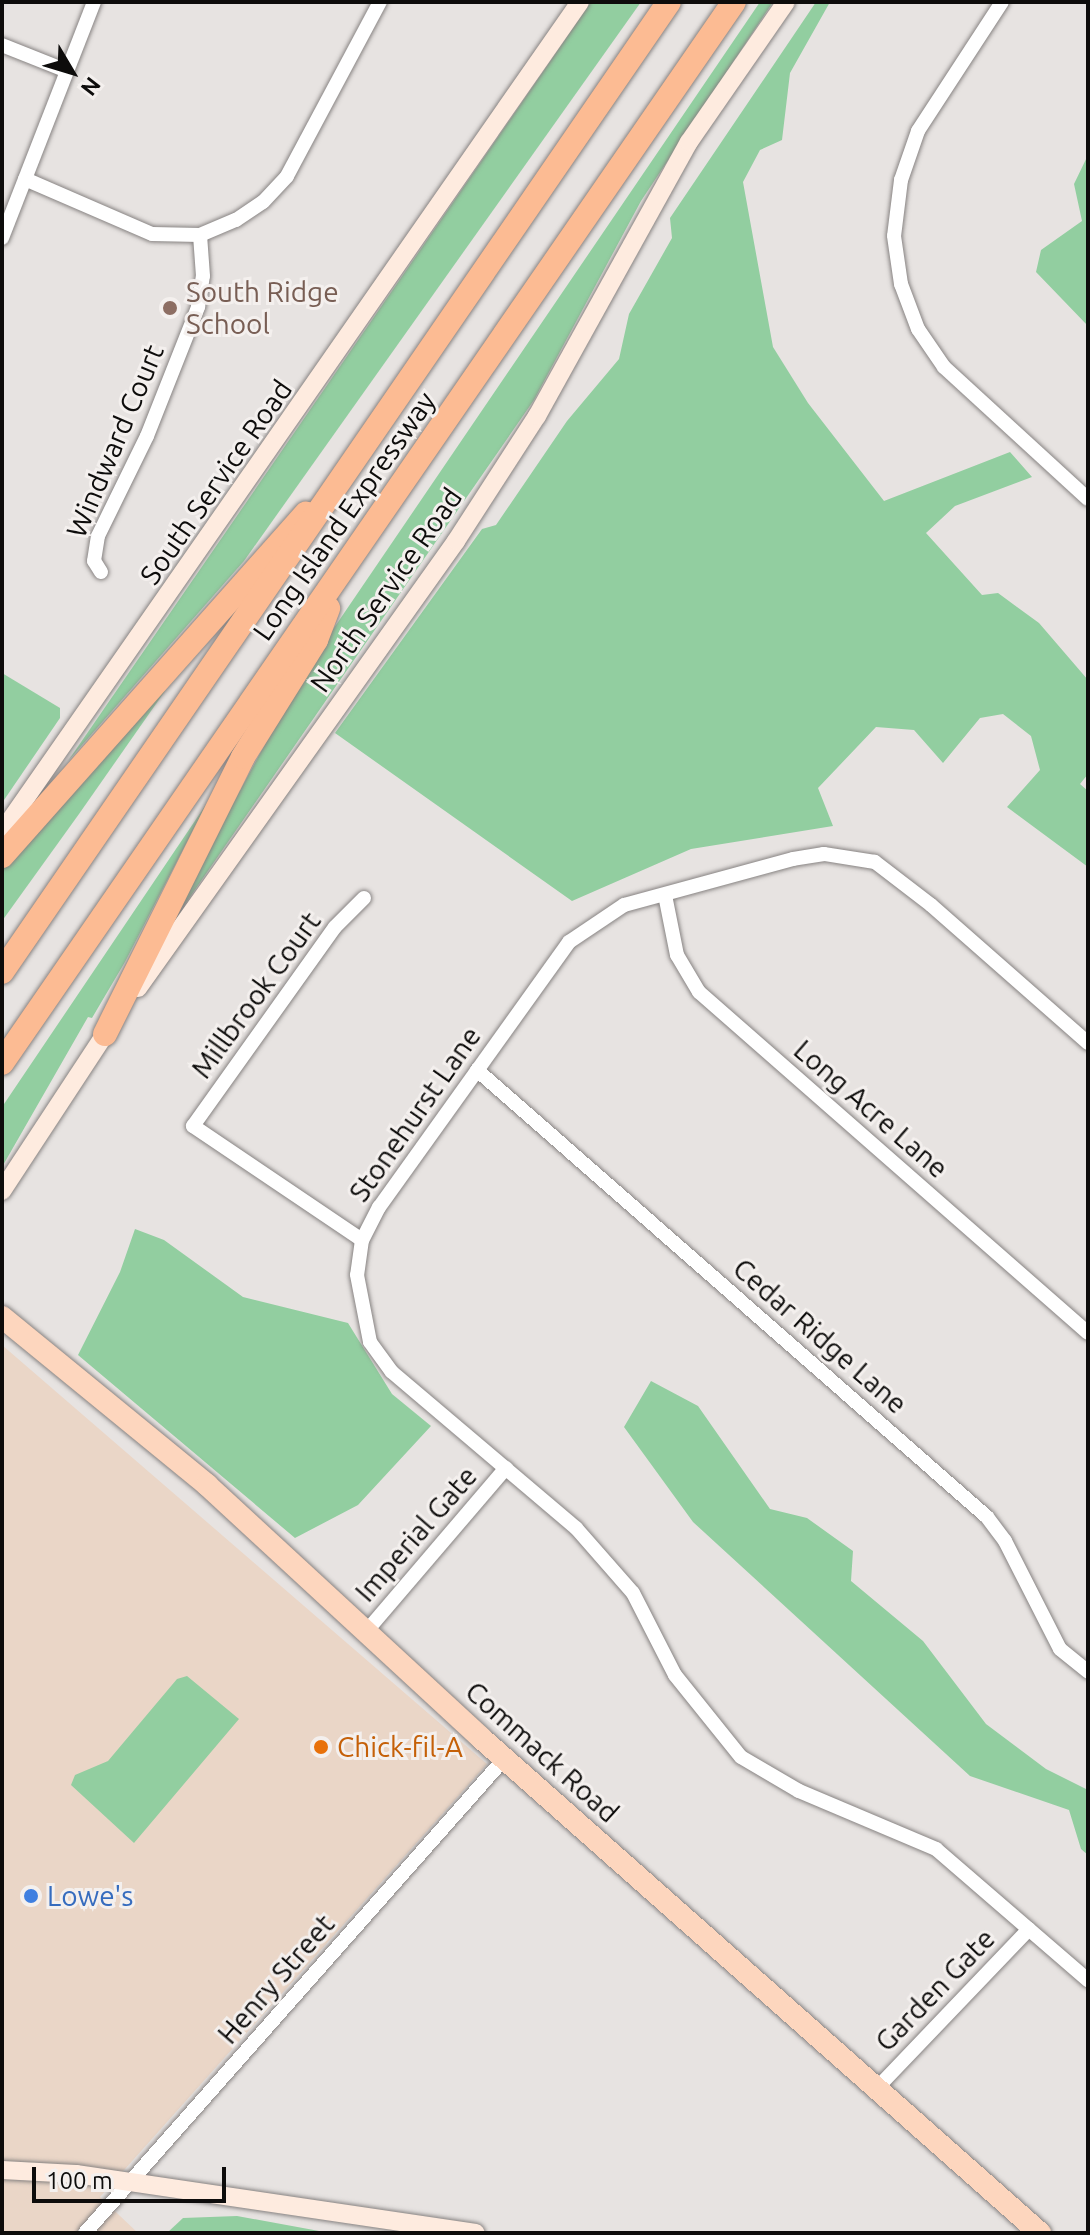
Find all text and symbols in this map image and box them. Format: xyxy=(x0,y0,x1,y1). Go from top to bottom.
north arrow xyxy=(32,32,112,112)
text: N xyxy=(76,73,106,101)
place label: South Ridge School xyxy=(186,275,339,341)
marker: South Ridge School xyxy=(161,299,179,317)
street label: Windward Court xyxy=(59,340,171,542)
street label: South Service Road xyxy=(133,373,299,591)
street label: Long Island Expressway xyxy=(246,385,442,647)
street label: North Service Road xyxy=(303,481,469,699)
street label: Millbrook Court xyxy=(184,905,328,1085)
street label: Stonehurst Lane xyxy=(342,1020,488,1208)
street label: Long Acre Lane xyxy=(787,1033,955,1185)
street label: Cedar Ridge Lane xyxy=(726,1251,914,1421)
street label: Imperial Gate xyxy=(348,1460,484,1608)
street label: Commack Road xyxy=(459,1674,625,1830)
place label: Chick-fil-A xyxy=(337,1730,463,1764)
marker: Chick-fil-A xyxy=(312,1738,330,1756)
place label: Lowe's xyxy=(47,1879,133,1913)
marker: Lowe's xyxy=(22,1887,40,1905)
street label: Henry Street xyxy=(211,1907,341,2051)
street label: Garden Gate xyxy=(868,1922,1002,2058)
scale bar xyxy=(36,2151,230,2201)
text: 100 m xyxy=(46,2167,113,2194)

